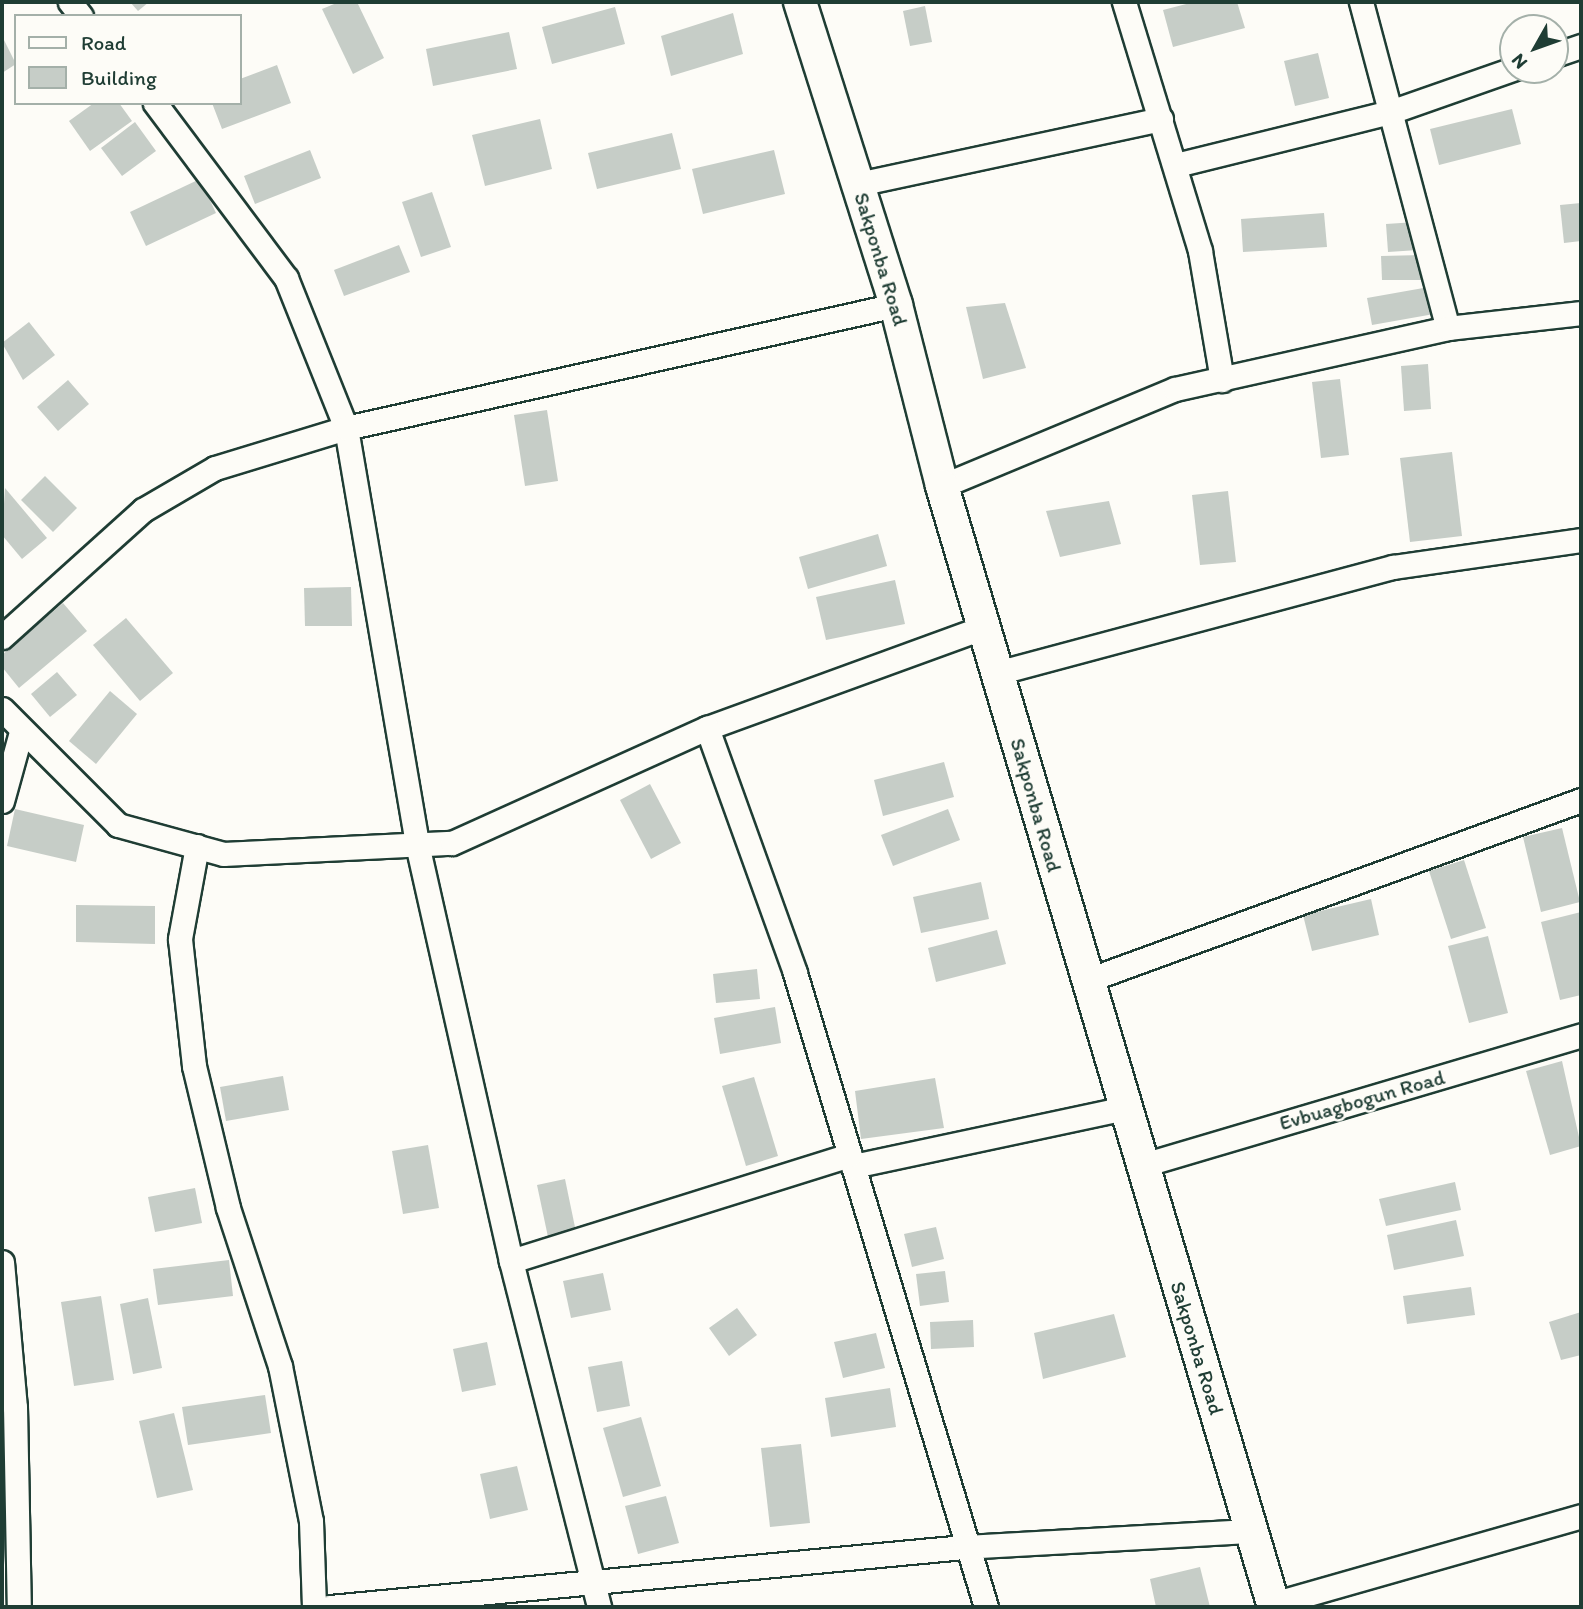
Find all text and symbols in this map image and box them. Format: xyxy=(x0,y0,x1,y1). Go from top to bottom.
legend xyxy=(14,14,242,105)
north arrow xyxy=(1499,14,1569,84)
text: Road xyxy=(81,30,126,55)
text: N xyxy=(1506,49,1532,74)
text: Building xyxy=(81,65,157,90)
street label: Sakponba Road xyxy=(849,189,913,329)
street label: Sakponba Road xyxy=(1005,735,1067,875)
street label: Evbuagbogun Road xyxy=(1277,1064,1447,1136)
street label: Sakponba Road xyxy=(1165,1278,1229,1418)

